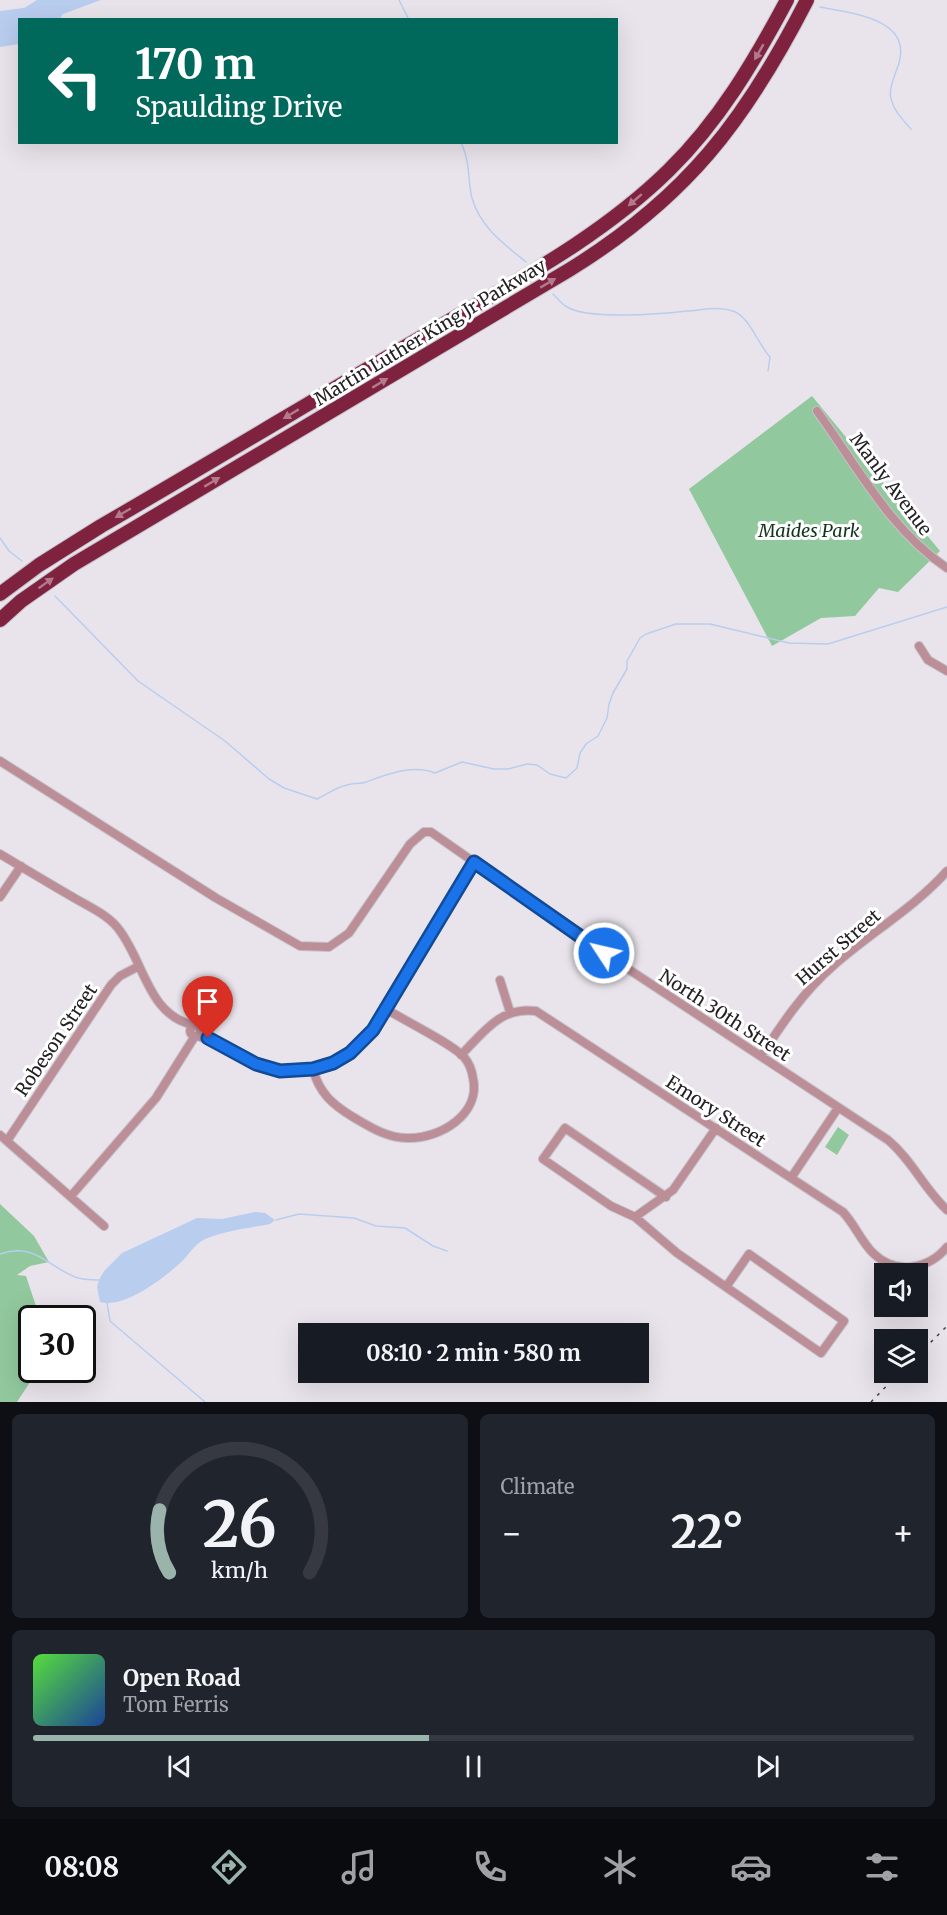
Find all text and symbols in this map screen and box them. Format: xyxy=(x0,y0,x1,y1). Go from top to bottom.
text: 170 m xyxy=(135,38,256,90)
icon: left xyxy=(36,42,114,120)
one-way arrow xyxy=(754,44,765,60)
text: Spaulding Drive xyxy=(135,90,342,124)
one-way arrow xyxy=(628,193,643,206)
street label: Martin Luther King Jr Parkway xyxy=(310,253,550,410)
one-way arrow xyxy=(540,277,556,288)
one-way arrow xyxy=(372,377,388,388)
one-way arrow xyxy=(283,408,299,419)
street label: Manly Avenue xyxy=(845,428,937,540)
one-way arrow xyxy=(204,477,221,487)
one-way arrow xyxy=(114,508,131,518)
park label: Maides Park xyxy=(758,519,860,542)
one-way arrow xyxy=(37,577,53,589)
street label: Hurst Street xyxy=(791,904,885,990)
position arrow xyxy=(572,921,636,985)
street label: North 30th Street xyxy=(655,964,795,1066)
pin xyxy=(182,976,233,1038)
street label: Robeson Street xyxy=(10,979,102,1101)
icon: arrive xyxy=(191,985,224,1018)
street label: Emory Street xyxy=(662,1070,770,1152)
map controls xyxy=(874,1263,928,1383)
button: sound xyxy=(874,1263,928,1317)
speed limit sign: 30 xyxy=(18,1305,96,1383)
button: layers xyxy=(874,1329,928,1383)
text: 08:10 · 2 min · 580 m xyxy=(366,1339,581,1367)
text: Climate xyxy=(501,1474,575,1499)
text: 26 xyxy=(203,1486,277,1564)
text: 22° xyxy=(671,1504,744,1560)
text: − xyxy=(501,1513,523,1554)
text: + xyxy=(892,1513,914,1554)
text: km/h xyxy=(211,1557,268,1584)
text: Open Road xyxy=(123,1664,241,1692)
text: Tom Ferris xyxy=(123,1692,229,1717)
icon: previous xyxy=(163,1750,196,1783)
icon: pause xyxy=(457,1750,490,1783)
icon: next xyxy=(751,1750,784,1783)
icon: directions xyxy=(208,1846,250,1888)
icon: music xyxy=(338,1846,380,1888)
icon: phone xyxy=(469,1846,511,1888)
icon: climate xyxy=(599,1846,641,1888)
icon: car xyxy=(730,1846,772,1888)
icon: filters xyxy=(861,1846,903,1888)
text: 08:08 xyxy=(44,1850,119,1884)

